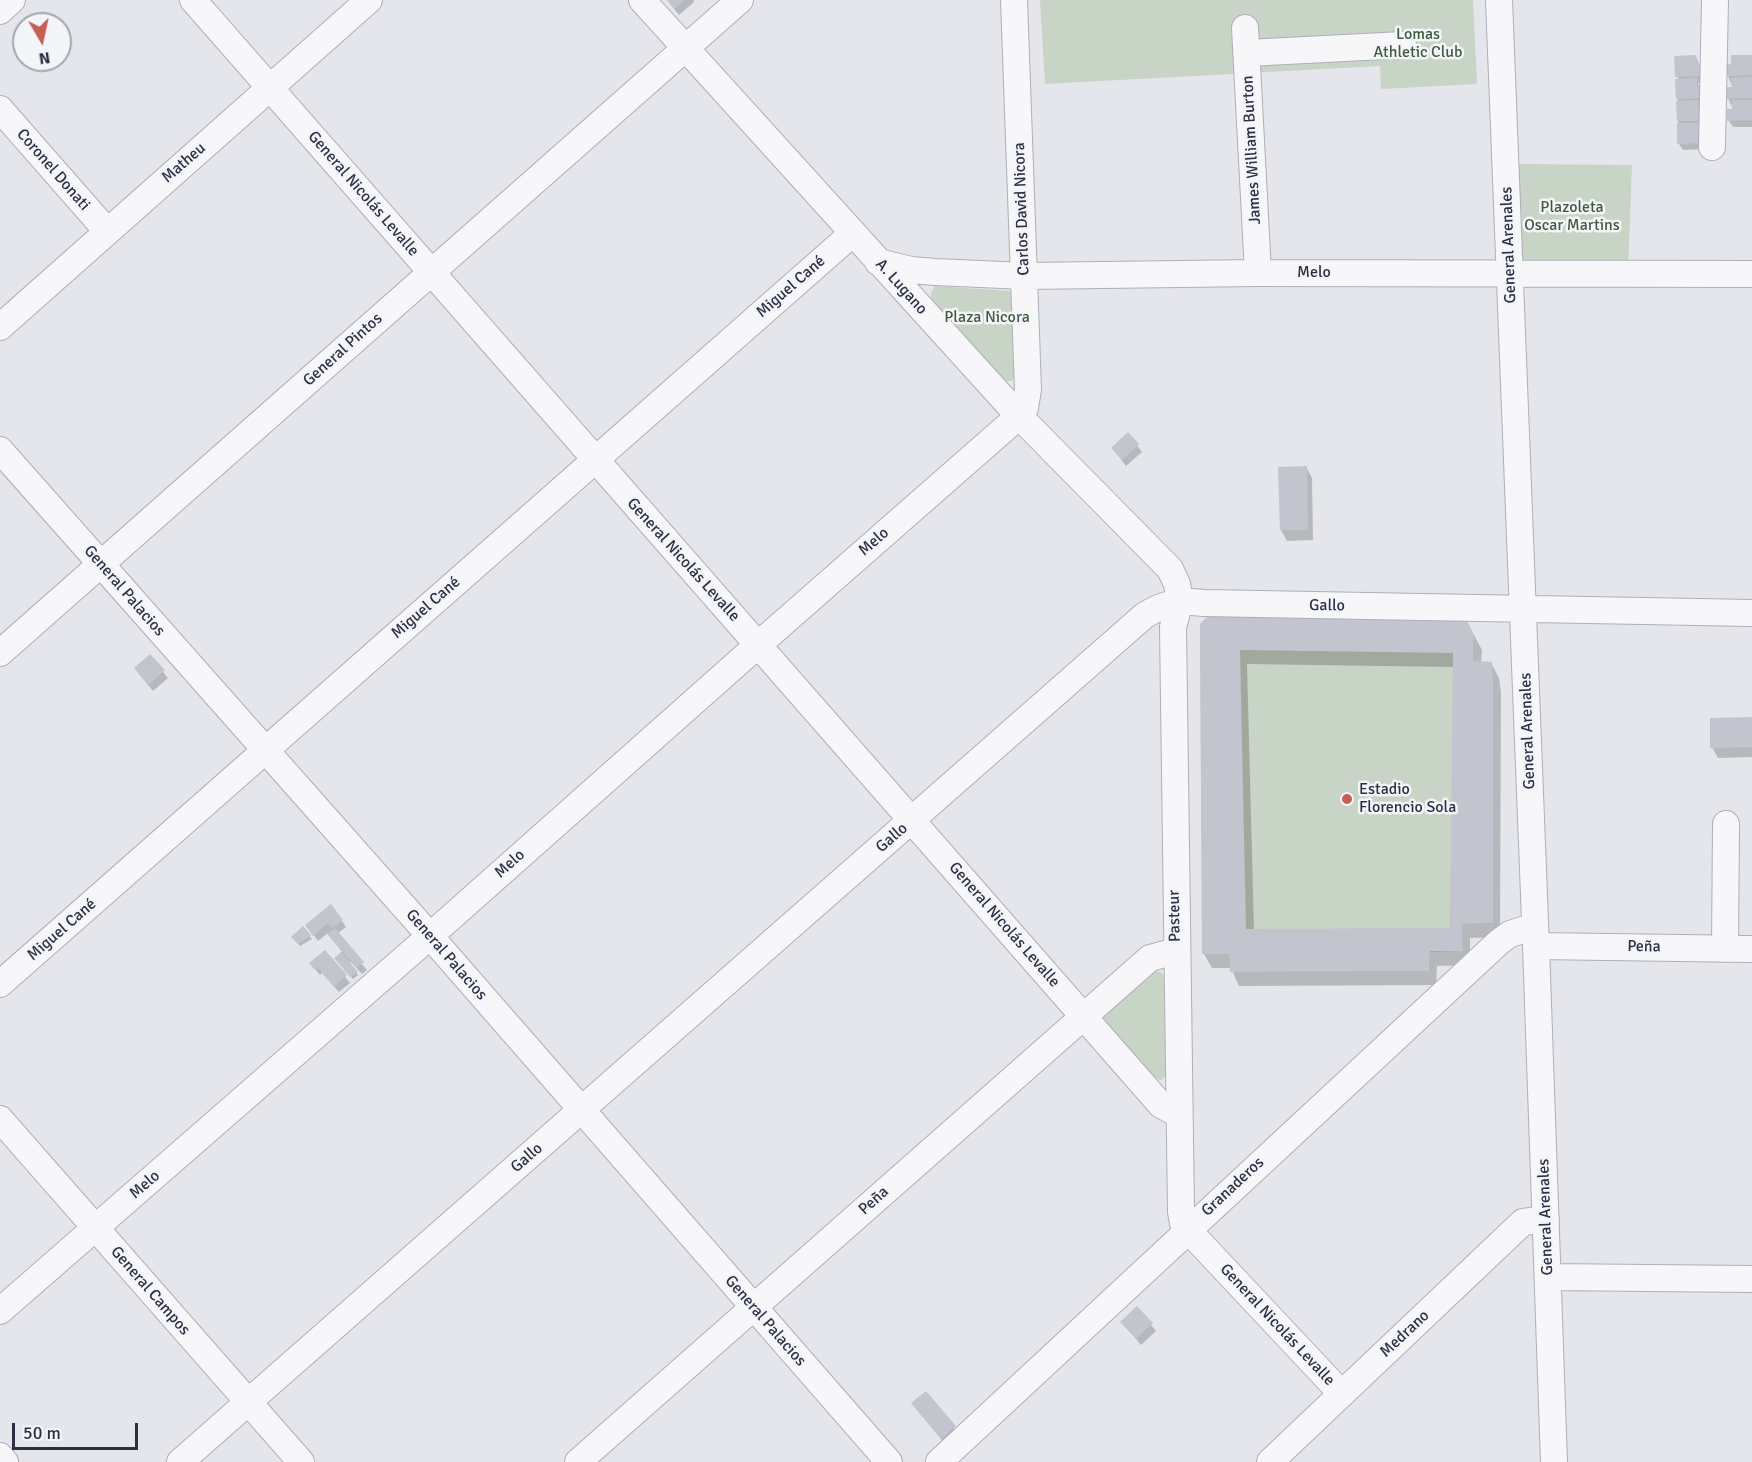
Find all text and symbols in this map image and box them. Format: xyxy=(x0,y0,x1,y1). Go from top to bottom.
north arrow xyxy=(12,12,72,72)
park label: Lomas Athletic Club xyxy=(1374,25,1462,63)
text: N xyxy=(37,47,52,69)
street label: James William Burton xyxy=(1239,75,1265,225)
street label: Coronel Donati xyxy=(12,125,94,215)
street label: General Nicolás Levalle xyxy=(303,127,423,261)
street label: Matheu xyxy=(158,139,210,187)
street label: Carlos David Nicora xyxy=(1010,142,1034,276)
street label: General Arenales xyxy=(1497,186,1521,304)
park label: Plazoleta Oscar Martins xyxy=(1524,198,1620,236)
street label: Miguel Cané xyxy=(753,252,829,322)
street label: A. Lugano xyxy=(871,255,931,319)
street label: Melo xyxy=(1297,263,1331,283)
park label: Plaza Nicora xyxy=(944,308,1030,328)
street label: General Pintos xyxy=(299,309,387,391)
street label: General Nicolás Levalle xyxy=(622,494,744,626)
street label: Melo xyxy=(855,524,893,560)
street label: General Palacios xyxy=(79,542,169,640)
street label: Miguel Cané xyxy=(388,573,464,643)
street label: Gallo xyxy=(1309,596,1345,616)
street label: General Arenales xyxy=(1516,672,1540,790)
place label: Estadio Florencio Sola xyxy=(1359,780,1456,818)
marker: Estadio Florencio Sola xyxy=(1340,792,1354,806)
street label: Gallo xyxy=(872,819,912,857)
street label: Melo xyxy=(491,846,529,882)
street label: General Nicolás Levalle xyxy=(944,858,1064,992)
street label: Pasteur xyxy=(1165,890,1185,942)
street label: Miguel Cané xyxy=(24,895,100,965)
street label: General Palacios xyxy=(401,906,491,1004)
street label: Peña xyxy=(1627,937,1661,957)
street label: Gallo xyxy=(507,1139,547,1177)
street label: Granaderos xyxy=(1198,1153,1268,1221)
street label: General Arenales xyxy=(1534,1158,1558,1276)
street label: Melo xyxy=(126,1167,164,1203)
street label: Peña xyxy=(855,1183,893,1219)
street label: General Campos xyxy=(106,1243,194,1339)
street label: General Nicolás Levalle xyxy=(1216,1260,1338,1390)
street label: General Palacios xyxy=(720,1272,810,1370)
street label: Medrano xyxy=(1376,1306,1434,1362)
scale bar xyxy=(15,1411,141,1449)
text: 50 m xyxy=(23,1422,61,1444)

